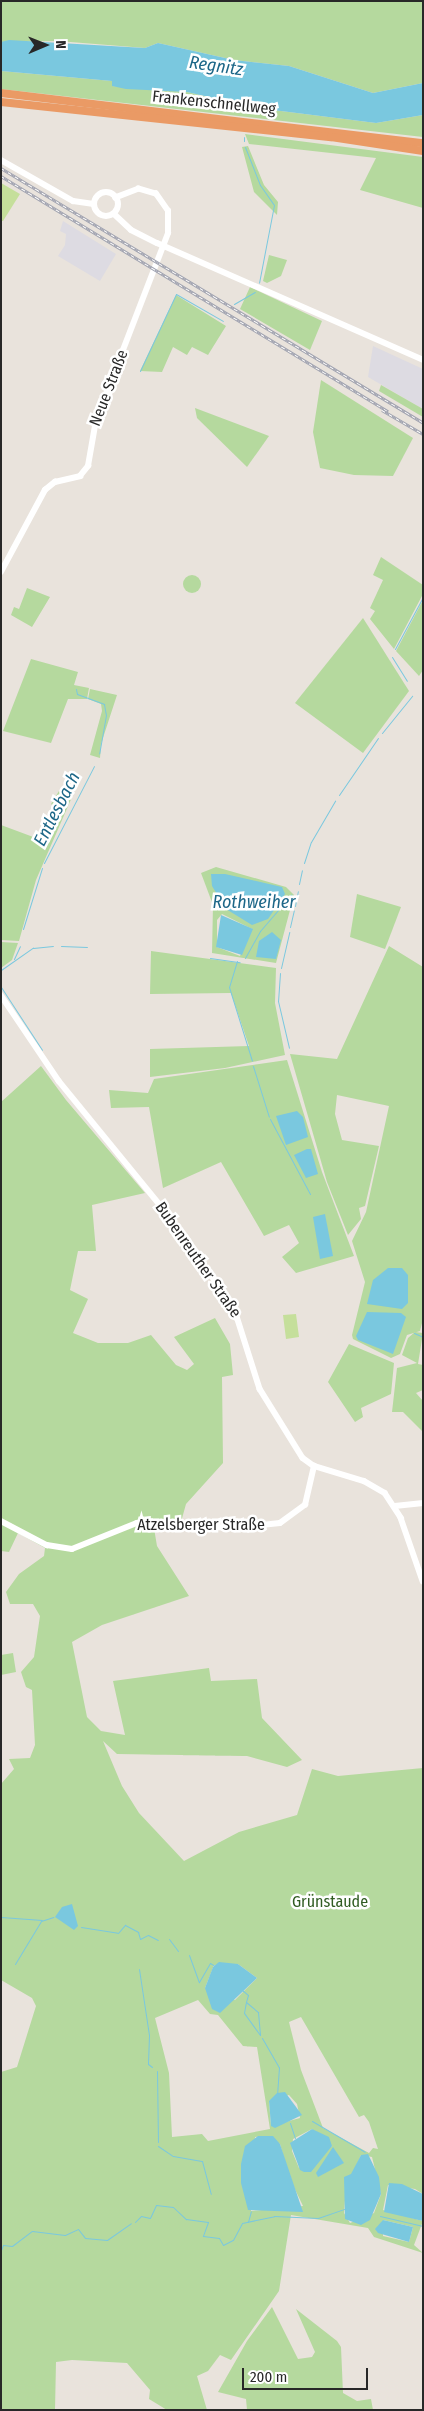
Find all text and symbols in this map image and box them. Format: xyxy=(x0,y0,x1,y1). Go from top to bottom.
north arrow xyxy=(20,20,70,70)
text: N xyxy=(52,40,69,49)
water label: Regnitz xyxy=(188,52,244,80)
street label: Frankenschnellweg xyxy=(151,87,277,119)
street label: Neue Straße xyxy=(86,347,132,429)
water label: Entlesbach xyxy=(29,768,85,850)
water label: Rothweiher xyxy=(212,891,296,913)
street label: Bubenreuther Straße xyxy=(151,1198,245,1322)
street label: Atzelsberger Straße xyxy=(137,1515,265,1535)
park label: Grünstaude xyxy=(292,1892,368,1912)
scale bar xyxy=(244,2358,370,2390)
text: 200 m xyxy=(250,2368,287,2386)

